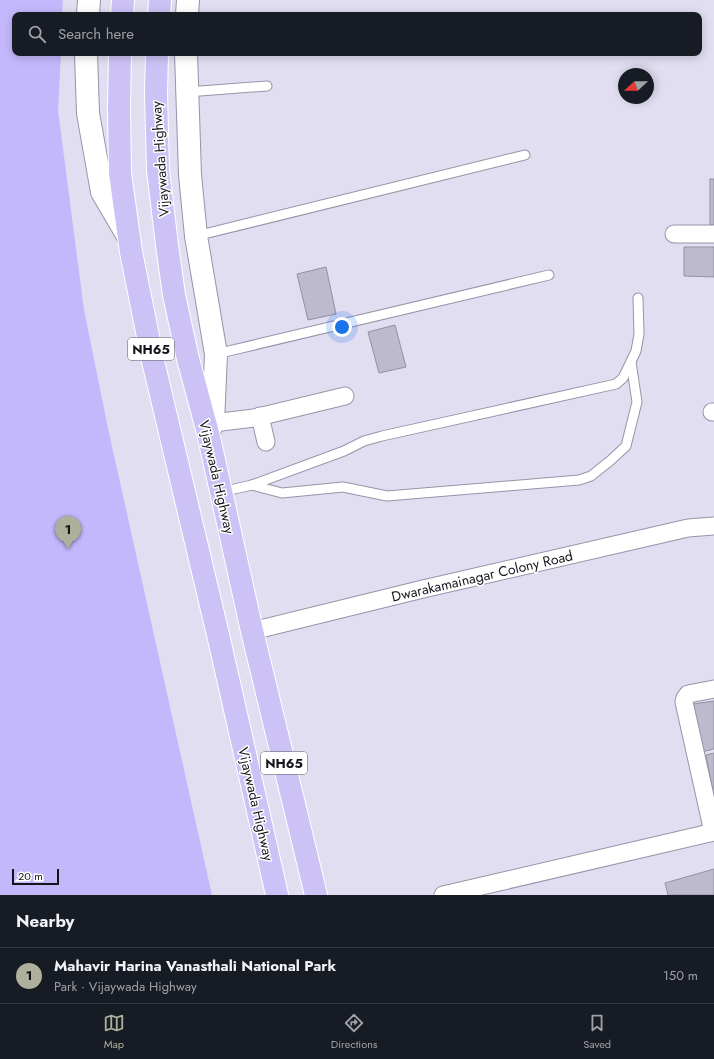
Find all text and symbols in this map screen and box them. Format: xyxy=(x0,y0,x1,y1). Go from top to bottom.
search box xyxy=(12,12,702,56)
icon: search xyxy=(26,23,48,45)
text: Search here xyxy=(58,23,134,45)
north arrow xyxy=(618,68,654,104)
street label: Vijaywada Highway xyxy=(146,100,174,218)
your location xyxy=(332,317,352,337)
road number: NH65 xyxy=(128,338,174,360)
street label: Vijaywada Highway xyxy=(194,418,240,537)
pin: 1 xyxy=(55,516,81,549)
street label: Dwarakamainagar Colony Road xyxy=(389,545,575,607)
street label: Vijaywada Highway xyxy=(233,745,279,864)
road number: NH65 xyxy=(261,752,307,774)
scale bar xyxy=(12,867,59,886)
text: 20 m xyxy=(18,868,43,884)
text: Nearby xyxy=(16,909,74,933)
text: Mahavir Harina Vanasthali National Park xyxy=(54,955,336,977)
text: 1 xyxy=(26,966,32,985)
text: 150 m xyxy=(663,966,698,985)
text: Park · Vijaywada Highway xyxy=(54,977,197,996)
tab: Map xyxy=(103,1012,125,1052)
tab: Directions xyxy=(331,1012,377,1052)
tab: Saved xyxy=(583,1012,611,1052)

